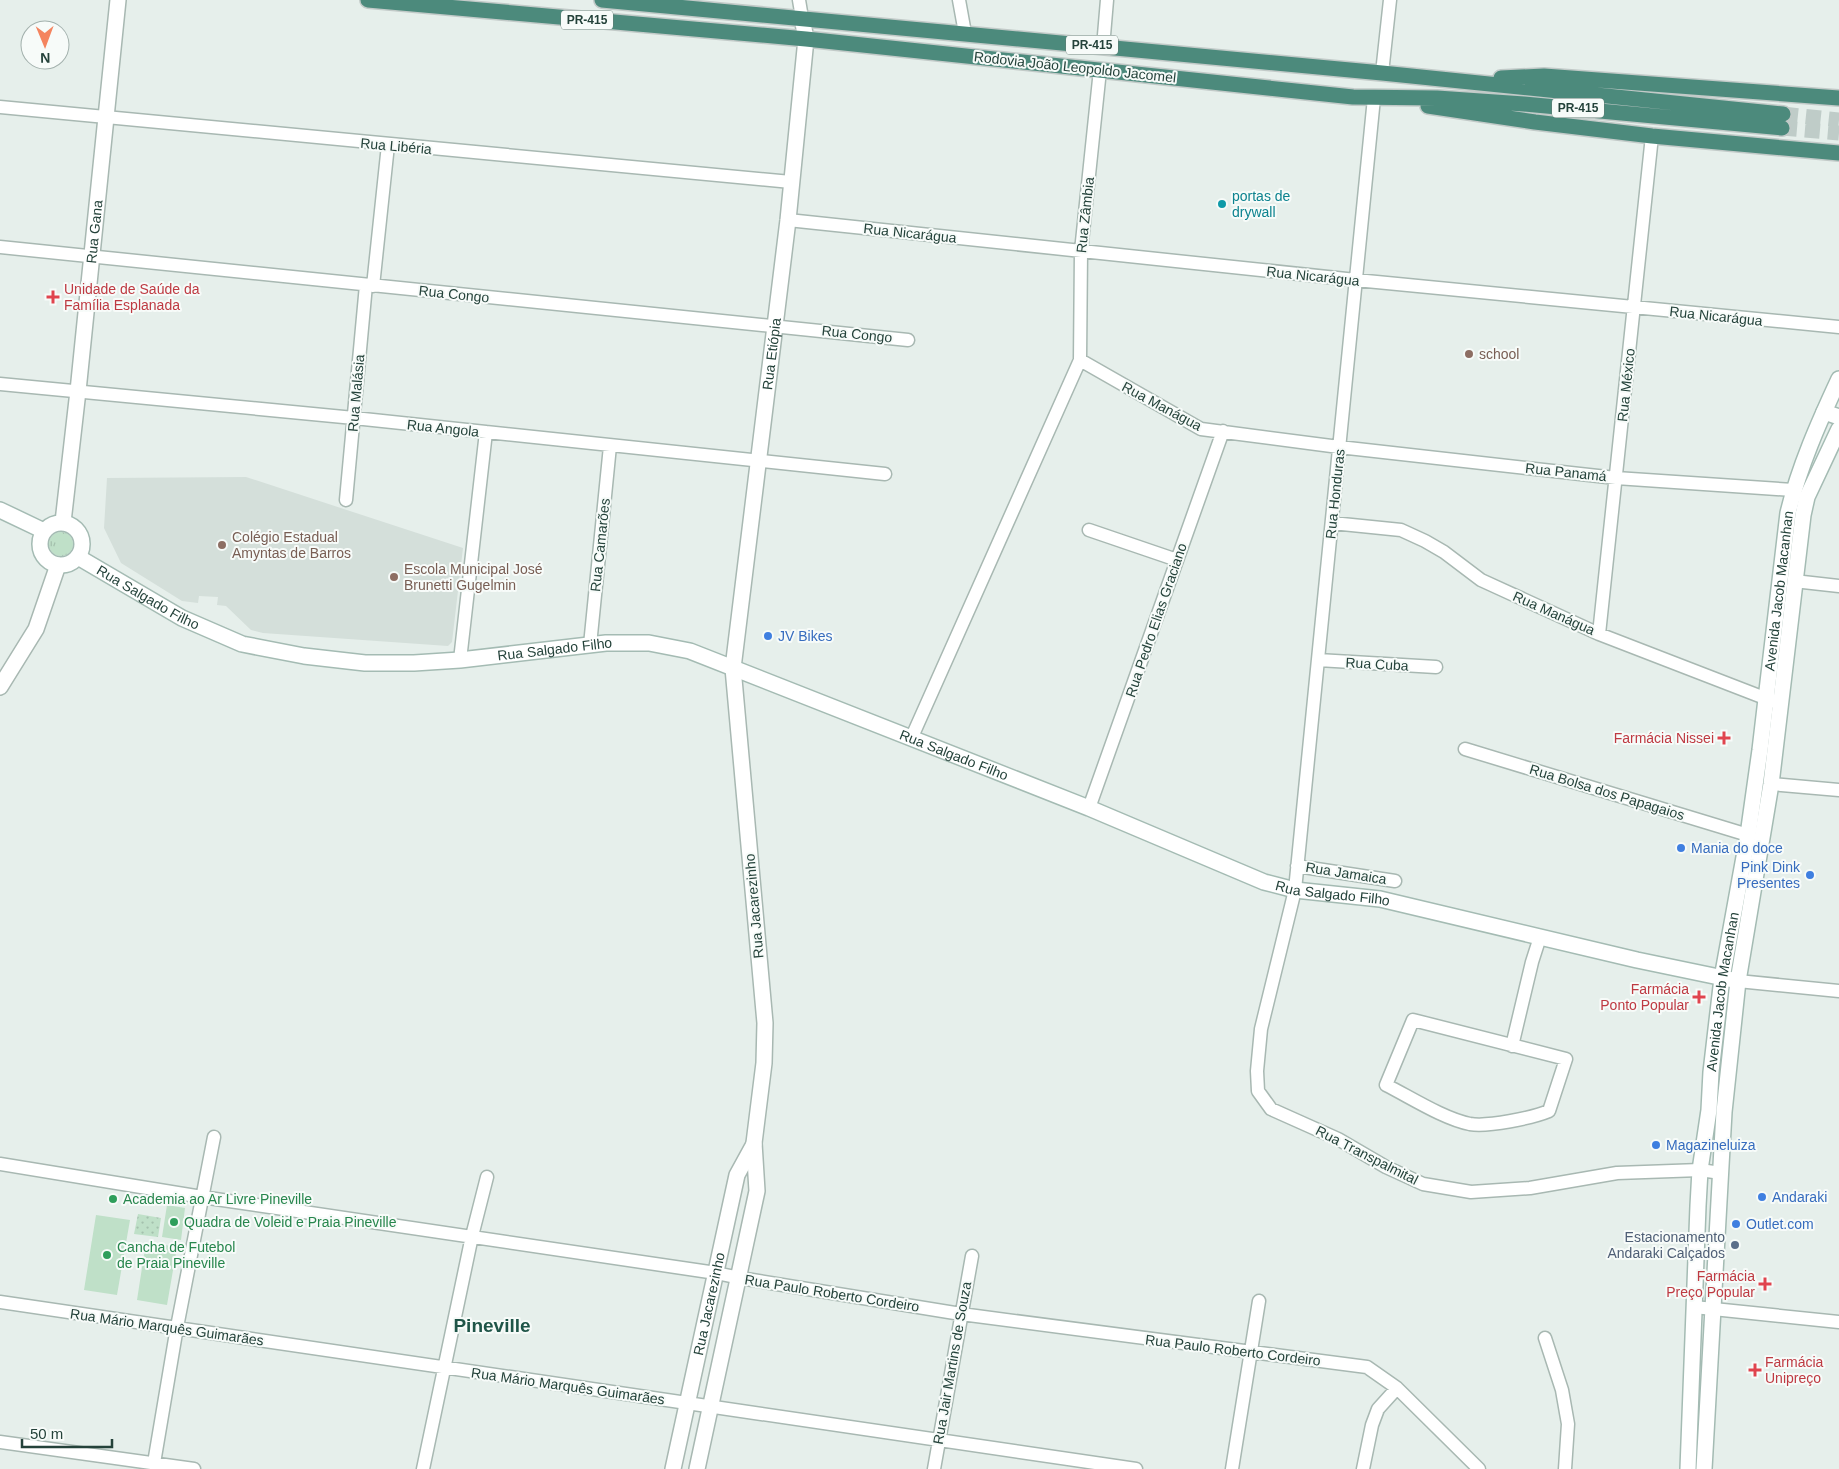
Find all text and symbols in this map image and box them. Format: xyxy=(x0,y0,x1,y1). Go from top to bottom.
road number: PR-415 xyxy=(561,10,613,30)
north arrow xyxy=(20,20,70,70)
road number: PR-415 xyxy=(1066,36,1118,54)
street label: Rodovia João Leopoldo Jacomel xyxy=(973,48,1177,86)
text: N xyxy=(40,50,50,66)
road number: PR-415 xyxy=(1552,99,1604,118)
street label: Rua Libéria xyxy=(360,135,433,157)
street label: Rua Zâmbia xyxy=(1073,176,1097,254)
place label: portas de drywall xyxy=(1232,188,1291,220)
marker: portas de drywall xyxy=(1216,198,1228,210)
street label: Rua Gana xyxy=(83,199,106,264)
street label: Rua Nicarágua xyxy=(863,220,957,246)
street label: Rua Nicarágua xyxy=(1266,263,1360,289)
place label: Unidade de Saúde da Família Esplanada xyxy=(64,281,200,313)
street label: Rua Congo xyxy=(418,282,490,306)
marker: Unidade de Saúde da Família Esplanada xyxy=(46,290,60,304)
street label: Rua Nicarágua xyxy=(1669,303,1763,329)
street label: Rua Etiópia xyxy=(759,317,784,391)
street label: Rua Congo xyxy=(821,322,893,346)
place label: school xyxy=(1479,346,1519,362)
street label: Rua México xyxy=(1614,347,1638,423)
marker: school xyxy=(1463,348,1475,360)
street label: Rua Malásia xyxy=(345,353,367,432)
street label: Rua Manágua xyxy=(1119,378,1205,434)
street label: Rua Angola xyxy=(406,416,480,440)
street label: Rua Honduras xyxy=(1322,448,1348,540)
street label: Rua Panamá xyxy=(1525,460,1608,484)
street label: Rua Camarões xyxy=(587,497,613,593)
street label: Avenida Jacob Macanhan xyxy=(1761,510,1796,672)
place label: Colégio Estadual Amyntas de Barros xyxy=(232,529,351,561)
marker: Colégio Estadual Amyntas de Barros xyxy=(216,539,228,551)
street label: Rua Pedro Elias Graciano xyxy=(1122,541,1190,699)
place label: Escola Municipal José Brunetti Gugelmin xyxy=(404,561,543,593)
street label: Rua Salgado Filho xyxy=(94,562,202,633)
marker: Escola Municipal José Brunetti Gugelmin xyxy=(388,571,400,583)
street label: Rua Manágua xyxy=(1511,588,1598,638)
place label: JV Bikes xyxy=(778,628,832,644)
marker: JV Bikes xyxy=(762,630,774,642)
street label: Rua Salgado Filho xyxy=(497,635,612,664)
street label: Rua Cuba xyxy=(1345,654,1409,674)
street label: Rua Salgado Filho xyxy=(897,726,1011,783)
place label: Farmácia Nissei xyxy=(1614,730,1714,746)
marker: Farmácia Nissei xyxy=(1718,732,1730,744)
street label: Rua Bolsa dos Papagaios xyxy=(1528,761,1686,823)
place label: Mania do doce xyxy=(1691,840,1783,856)
marker: Mania do doce xyxy=(1675,842,1687,854)
street label: Rua Jacarezinho xyxy=(741,853,767,959)
street label: Rua Jamaica xyxy=(1304,859,1388,887)
place label: Pink Dink Presentes xyxy=(1737,859,1801,891)
marker: Pink Dink Presentes xyxy=(1804,869,1816,881)
street label: Rua Salgado Filho xyxy=(1274,877,1392,909)
street label: Avenida Jacob Macanhan xyxy=(1703,911,1742,1072)
place label: Farmácia Ponto Popular xyxy=(1600,981,1689,1013)
marker: Farmácia Ponto Popular xyxy=(1693,991,1705,1003)
street label: Rua Transpalmital xyxy=(1313,1122,1421,1188)
place label: Magazineluiza xyxy=(1666,1137,1756,1153)
marker: Magazineluiza xyxy=(1650,1139,1662,1151)
place label: Andaraki xyxy=(1772,1189,1827,1205)
place label: Academia ao Ar Livre Pineville xyxy=(123,1191,312,1207)
marker: Andaraki xyxy=(1756,1191,1768,1203)
marker: Academia ao Ar Livre Pineville xyxy=(107,1193,119,1205)
place label: Quadra de Voleid e Praia Pineville xyxy=(184,1214,397,1230)
marker: Quadra de Voleid e Praia Pineville xyxy=(168,1216,180,1228)
place label: Outlet.com xyxy=(1746,1216,1814,1232)
marker: Outlet.com xyxy=(1730,1218,1742,1230)
place label: Estacionamento Andaraki Calçados xyxy=(1607,1229,1725,1261)
place label: Cancha de Futebol de Praia Pineville xyxy=(117,1239,235,1271)
marker: Estacionamento Andaraki Calçados xyxy=(1729,1239,1741,1251)
marker: Cancha de Futebol de Praia Pineville xyxy=(101,1249,113,1261)
street label: Rua Jacarezinho xyxy=(690,1251,728,1357)
place label: Farmácia Preço Popular xyxy=(1666,1268,1755,1300)
street label: Rua Paulo Roberto Cordeiro xyxy=(744,1271,921,1315)
marker: Farmácia Preço Popular xyxy=(1759,1278,1771,1290)
street label: Rua Jair Martins de Souza xyxy=(930,1280,974,1446)
street label: Rua Mário Marquês Guimarães xyxy=(69,1305,265,1349)
district label: Pineville xyxy=(453,1315,531,1336)
street label: Rua Paulo Roberto Cordeiro xyxy=(1144,1331,1322,1369)
place label: Farmácia Unipreço xyxy=(1765,1354,1824,1386)
street label: Rua Mário Marquês Guimarães xyxy=(470,1364,666,1408)
marker: Farmácia Unipreço xyxy=(1749,1364,1761,1376)
scale bar xyxy=(22,1416,112,1448)
text: 50 m xyxy=(30,1425,63,1442)

